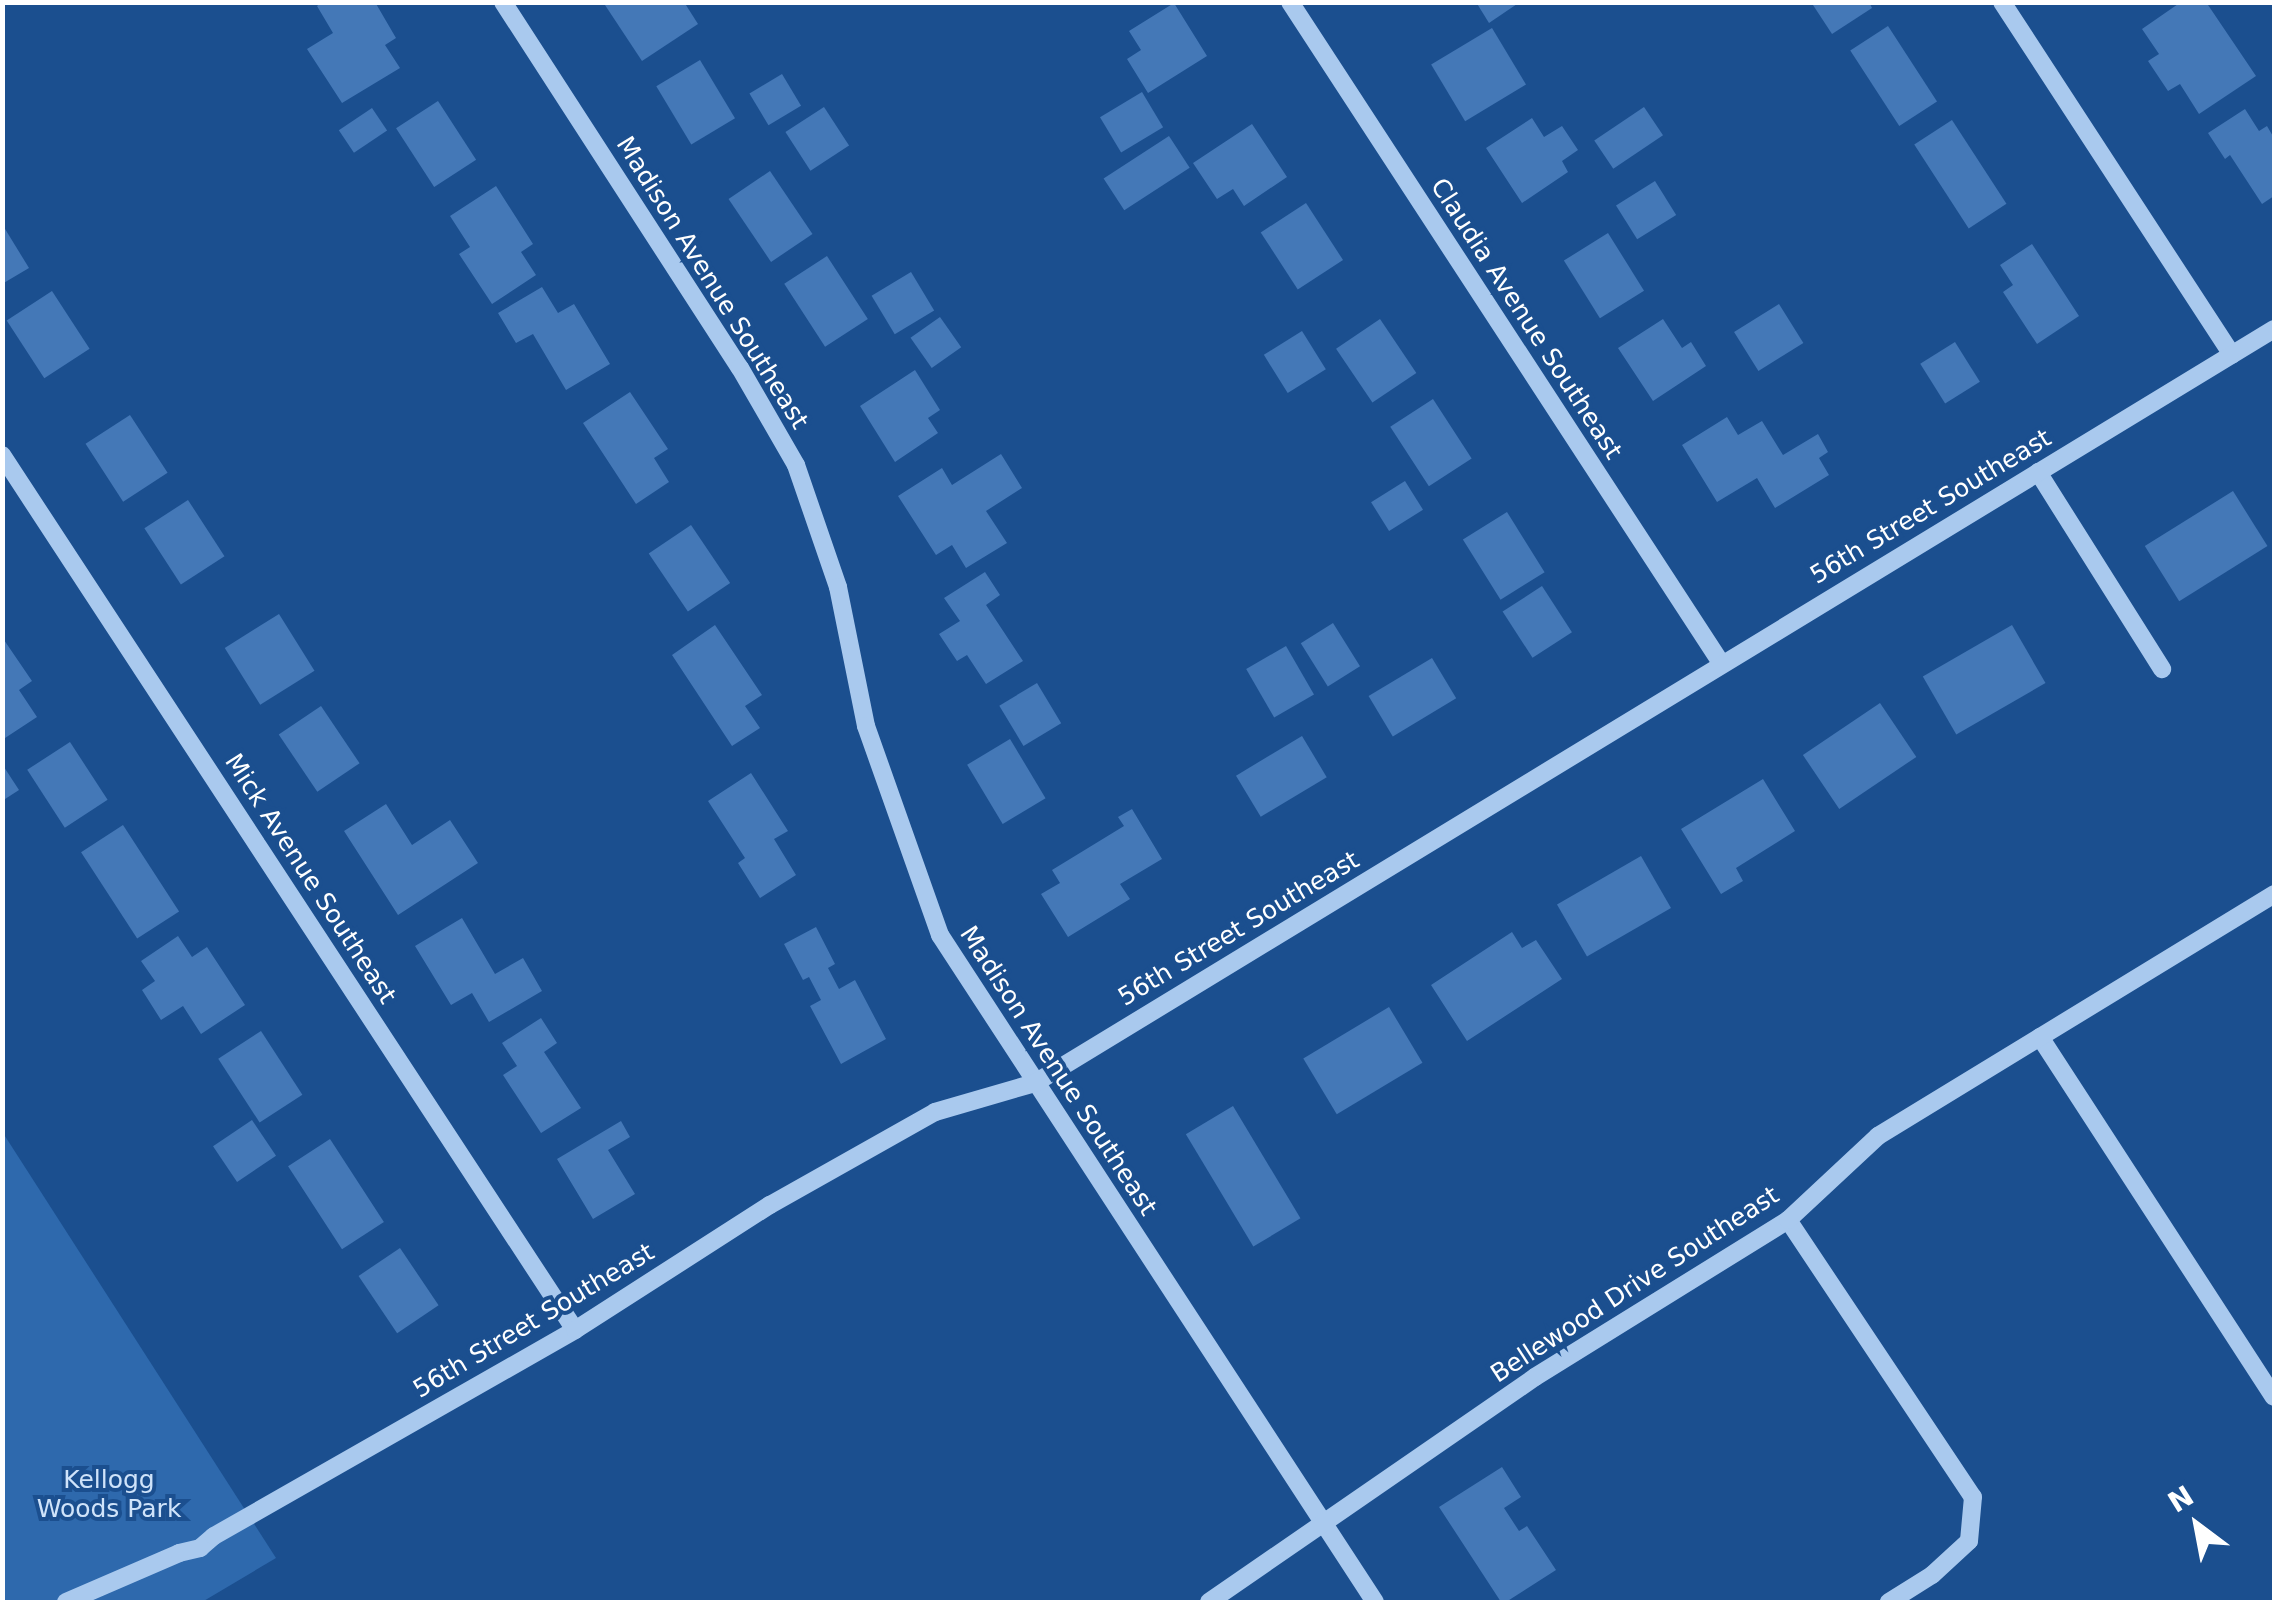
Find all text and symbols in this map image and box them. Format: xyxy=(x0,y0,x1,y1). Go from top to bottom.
street label: Madison Avenue Southeast xyxy=(610,131,814,435)
street label: Claudia Avenue Southeast xyxy=(1424,173,1628,465)
street label: 56th Street Southeast xyxy=(1805,423,2057,591)
street label: Mick Avenue Southeast xyxy=(218,749,402,1009)
street label: 56th Street Southeast xyxy=(1113,845,1365,1013)
street label: Madison Avenue Southeast xyxy=(953,921,1163,1221)
street label: Bellewood Drive Southeast xyxy=(1485,1181,1785,1389)
street label: 56th Street Southeast xyxy=(408,1237,660,1405)
park label: Kellogg Woods Park xyxy=(37,1466,181,1525)
north arrow xyxy=(2147,1475,2247,1575)
text: N xyxy=(2162,1479,2200,1519)

